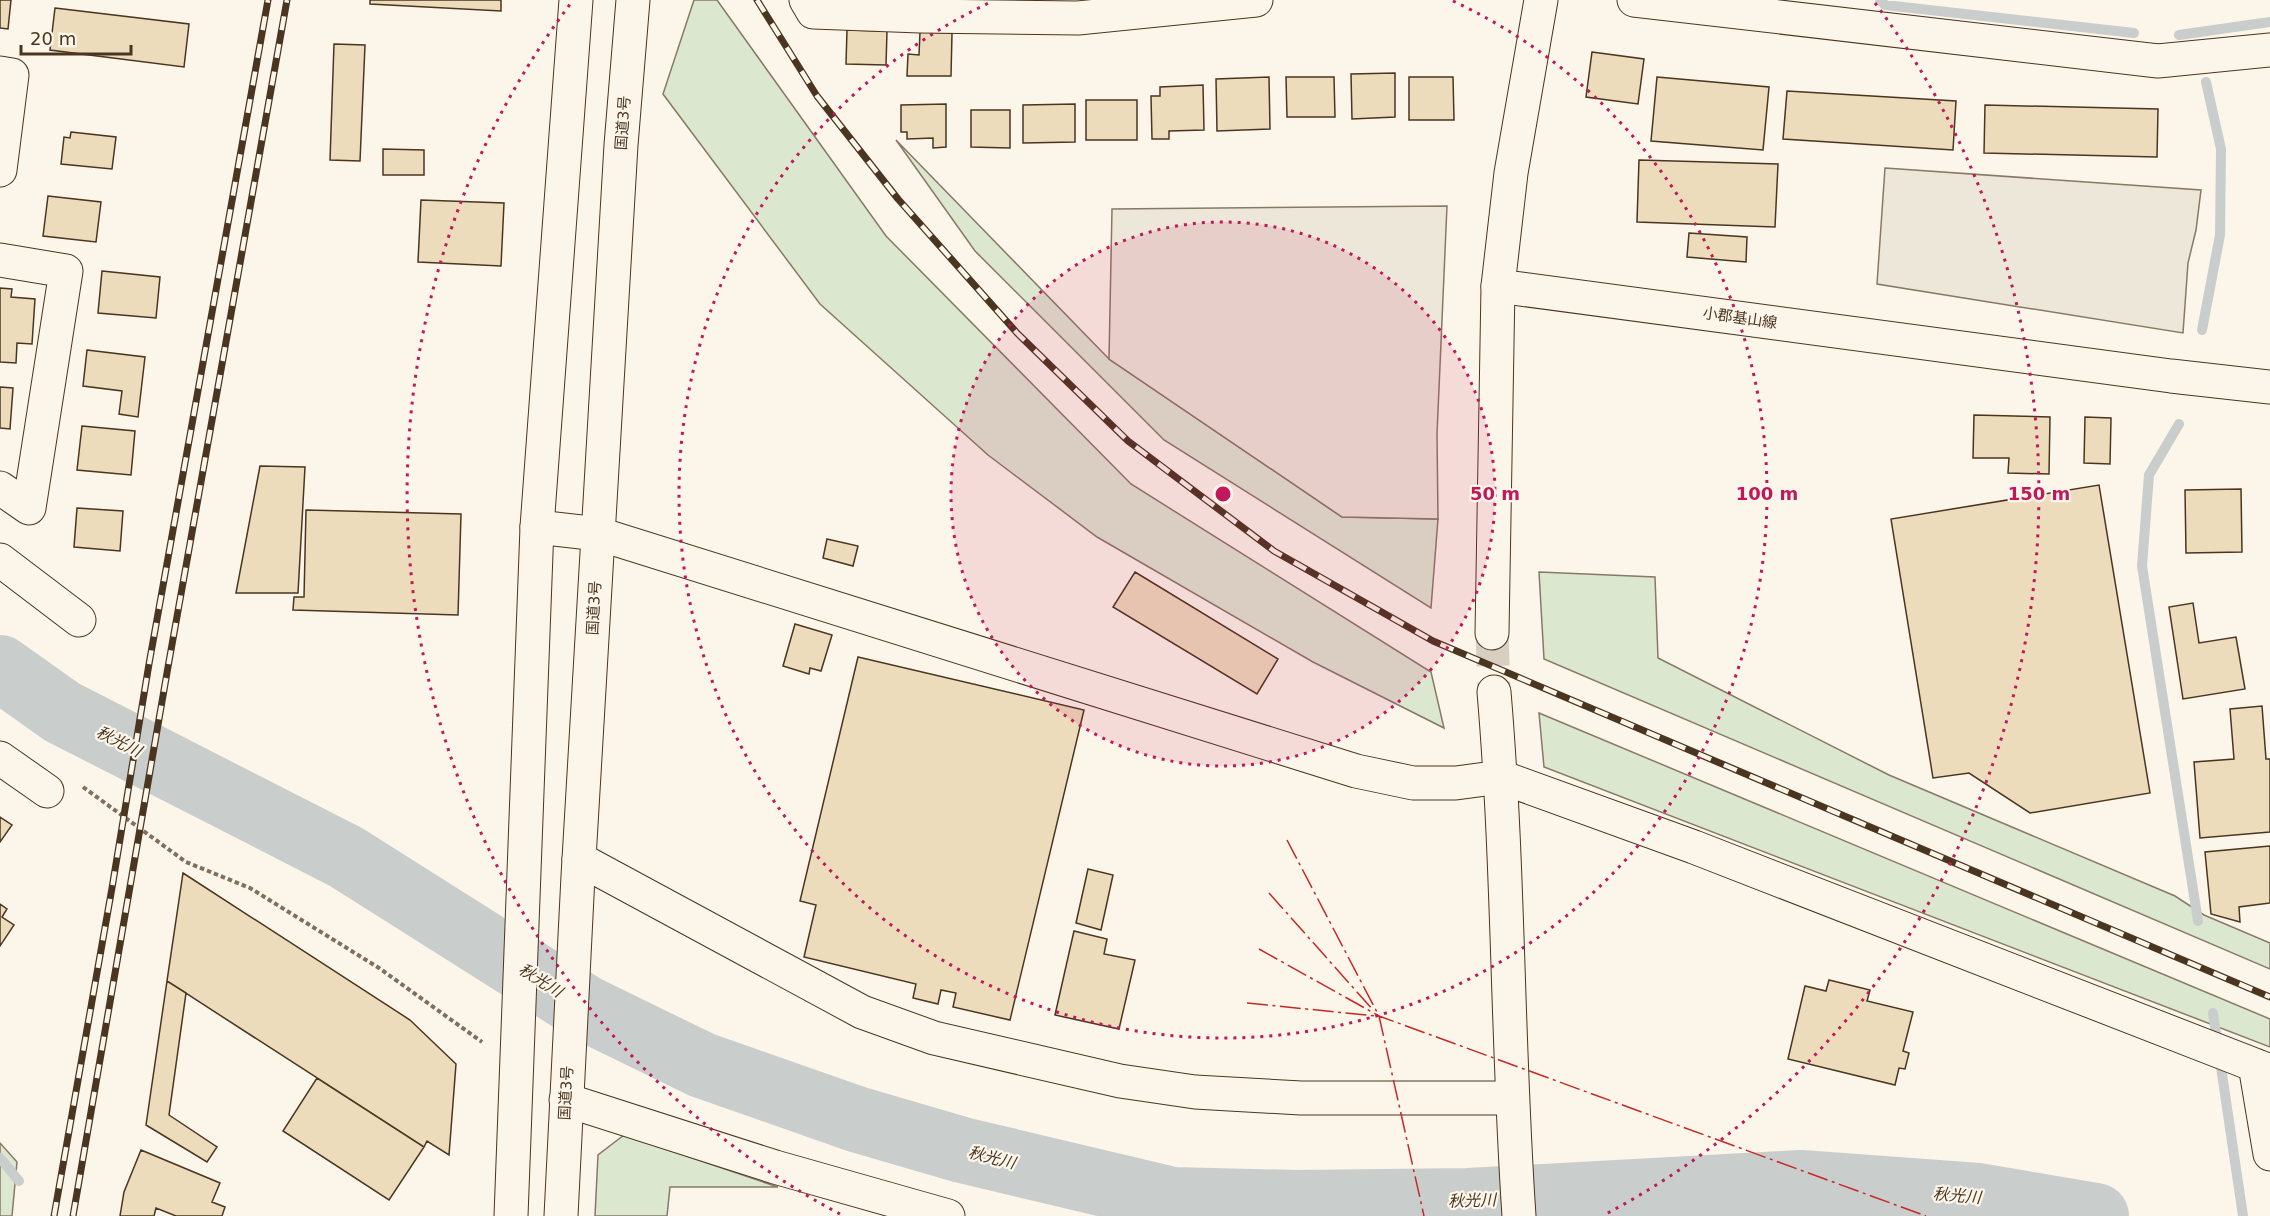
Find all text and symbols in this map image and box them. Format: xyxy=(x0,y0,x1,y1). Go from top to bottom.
scale bar xyxy=(21,18,130,56)
text: 20 m xyxy=(30,28,76,49)
street label: 国道3号 xyxy=(612,95,634,151)
street label: 小郡基山線 xyxy=(1702,304,1778,332)
text: 50 m xyxy=(1470,483,1520,504)
text: 100 m xyxy=(1736,483,1798,504)
text: 150 m xyxy=(2008,483,2070,504)
centre of rings xyxy=(1213,484,1233,504)
street label: 国道3号 xyxy=(584,580,604,636)
water label: 秋光川 xyxy=(93,722,146,762)
water label: 秋光川 xyxy=(515,960,568,1002)
street label: 国道3号 xyxy=(556,1065,576,1121)
water label: 秋光川 xyxy=(966,1142,1019,1173)
water label: 秋光川 xyxy=(1932,1184,1984,1207)
water label: 秋光川 xyxy=(1448,1190,1498,1211)

